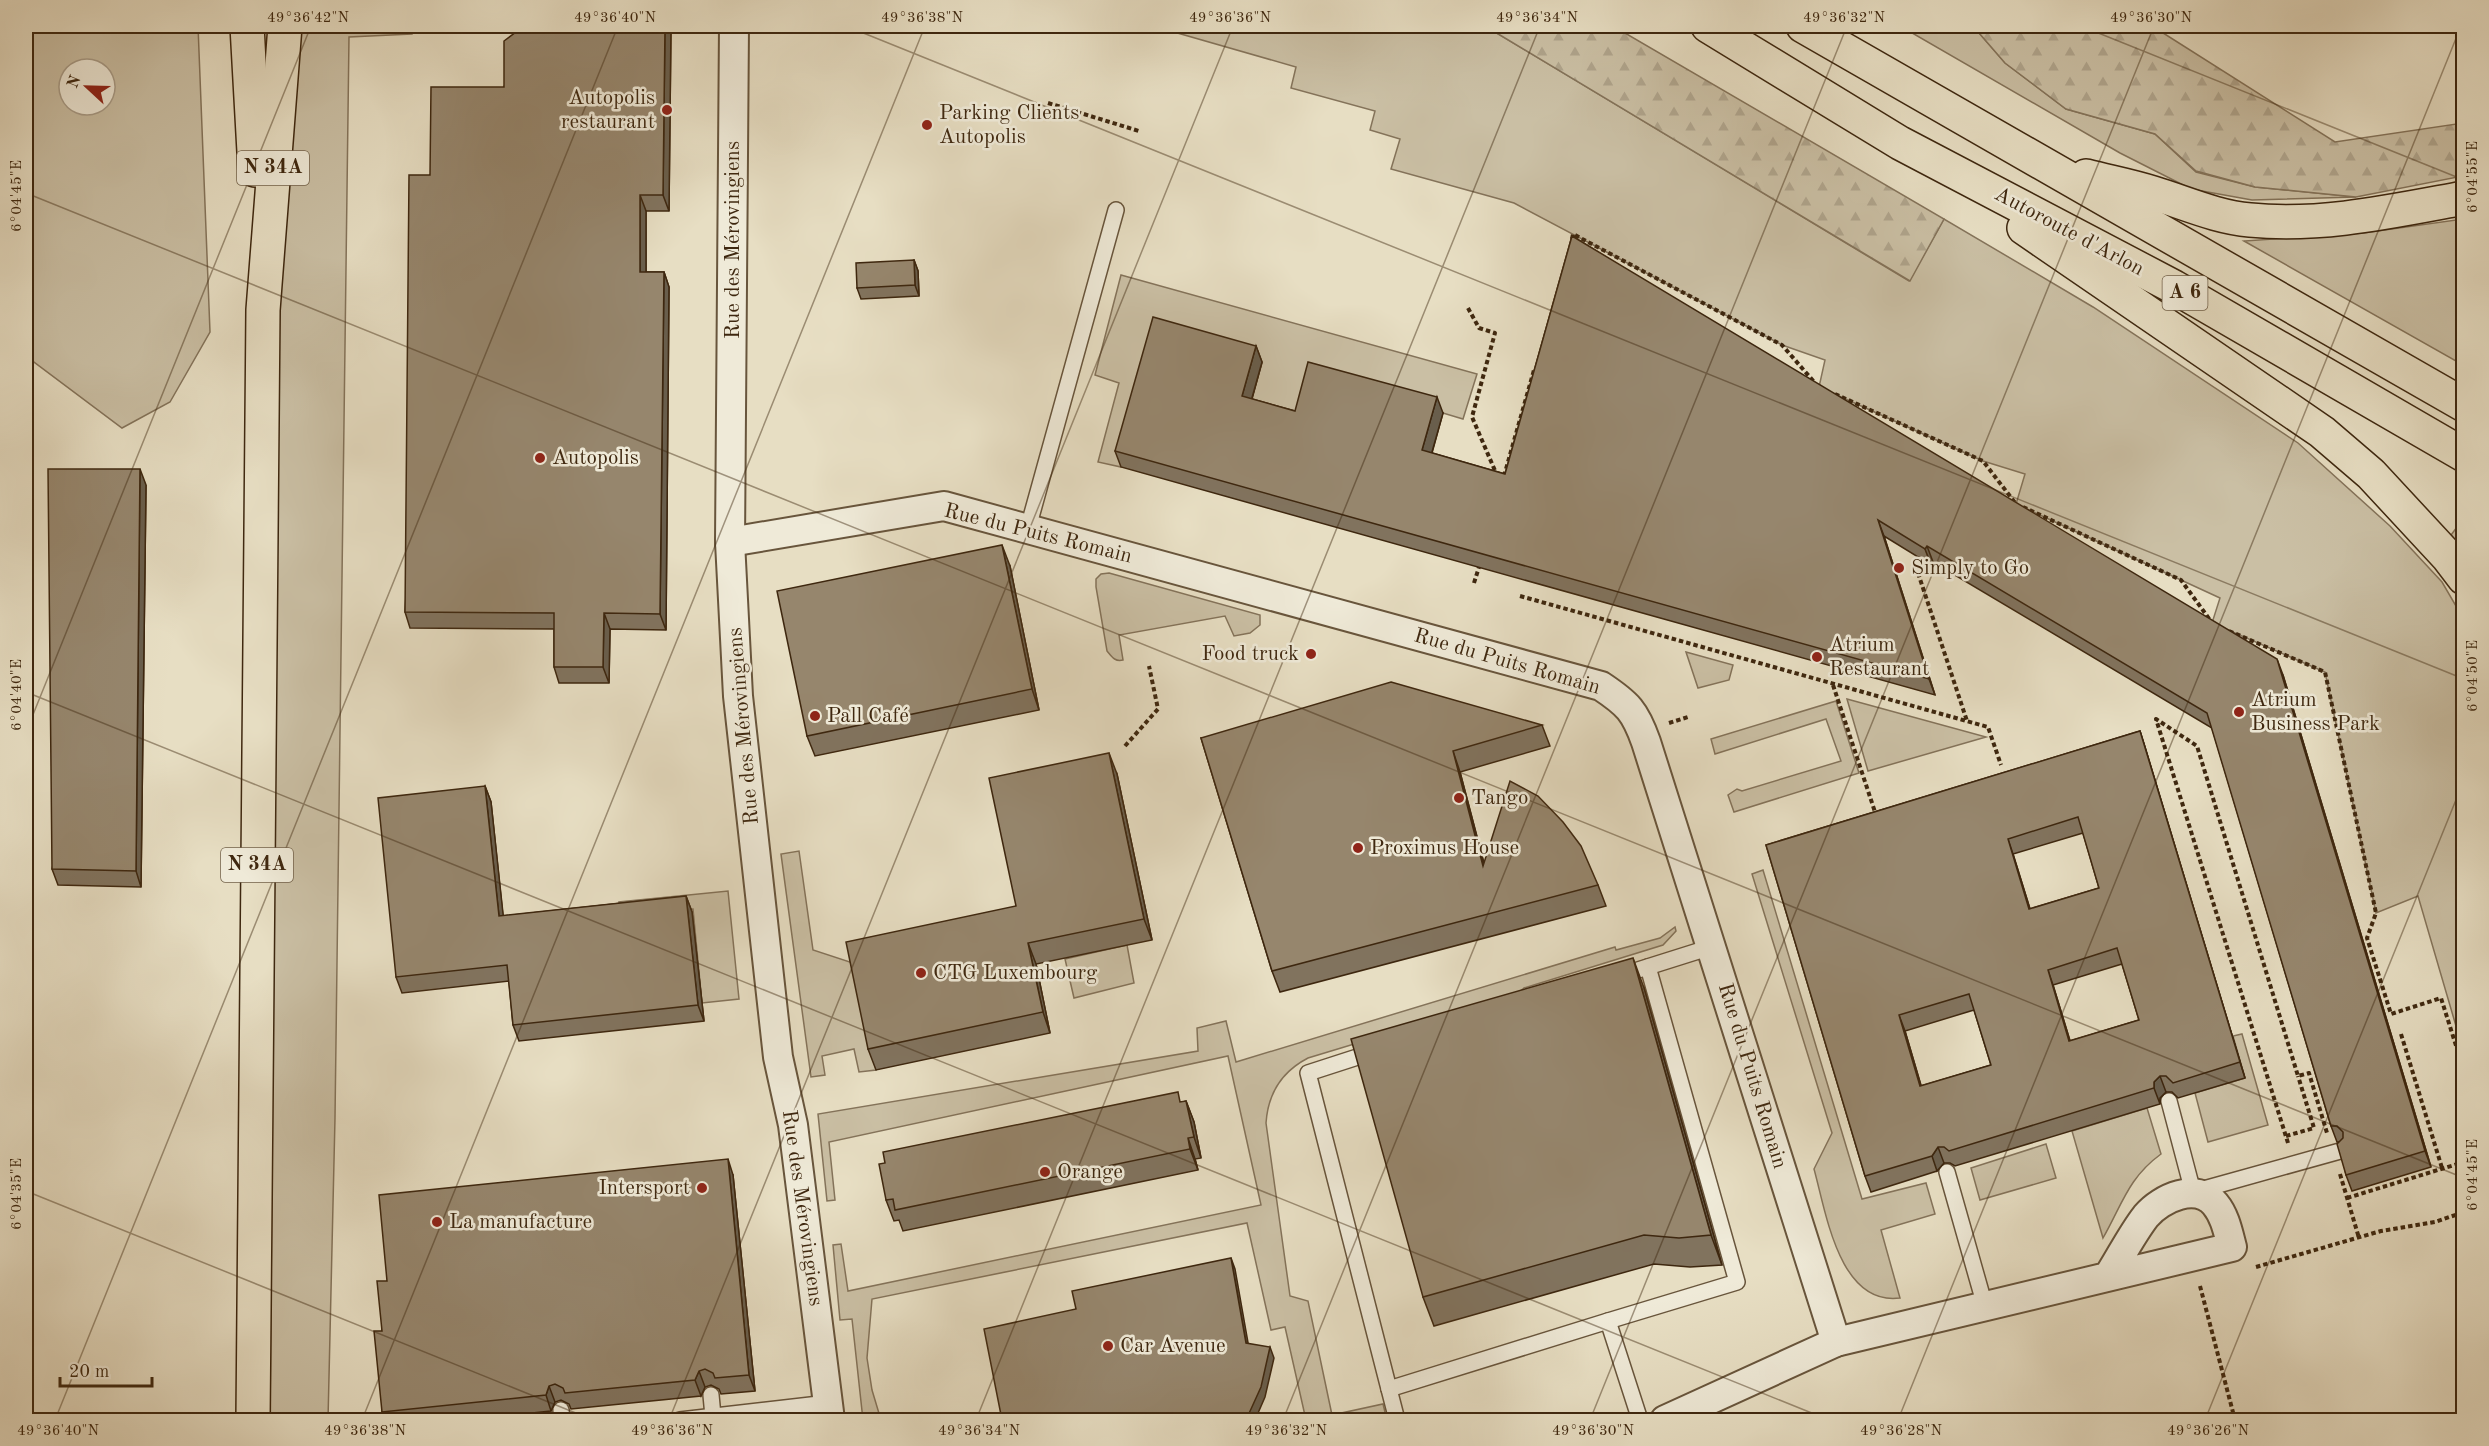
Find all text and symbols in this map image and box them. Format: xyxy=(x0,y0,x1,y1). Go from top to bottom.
text: 49°36'42"N xyxy=(267,11,349,26)
text: 49°36'40"N xyxy=(574,11,656,26)
text: 49°36'38"N xyxy=(881,11,963,26)
text: 49°36'36"N xyxy=(1189,11,1271,26)
text: 49°36'34"N xyxy=(1496,11,1578,26)
text: 49°36'32"N xyxy=(1803,11,1885,26)
text: 49°36'30"N xyxy=(2110,11,2192,26)
north arrow xyxy=(57,57,117,117)
text: N xyxy=(65,73,85,91)
place label: Autopolis restaurant xyxy=(561,88,655,133)
marker: Autopolis restaurant xyxy=(660,103,674,117)
place label: Parking Clients Autopolis xyxy=(939,103,1079,148)
marker: Parking Clients Autopolis xyxy=(920,118,934,132)
street label: Rue des Mérovingiens xyxy=(723,141,744,339)
text: 6°04'55"E xyxy=(2466,141,2481,213)
road number: N 34A xyxy=(237,151,309,185)
text: 6°04'45"E xyxy=(10,160,25,232)
street label: Autoroute d'Arlon xyxy=(1991,184,2147,280)
road number: A 6 xyxy=(2162,276,2208,310)
place label: Autopolis xyxy=(552,448,639,469)
marker: Autopolis xyxy=(533,451,547,465)
street label: Rue du Puits Romain xyxy=(942,500,1134,568)
place label: Simply to Go xyxy=(1911,558,2029,579)
marker: Simply to Go xyxy=(1892,561,1906,575)
street label: Rue du Puits Romain xyxy=(1411,625,1603,699)
street label: Rue des Mérovingiens xyxy=(725,626,763,826)
place label: Atrium Restaurant xyxy=(1829,635,1929,680)
text: 6°04'50"E xyxy=(2466,640,2481,712)
place label: Food truck xyxy=(1201,644,1299,665)
marker: Food truck xyxy=(1304,647,1318,661)
marker: Atrium Restaurant xyxy=(1810,650,1824,664)
text: 6°04'40"E xyxy=(10,659,25,731)
place label: Atrium Business Park xyxy=(2251,690,2380,735)
marker: Atrium Business Park xyxy=(2232,705,2246,719)
place label: Pall Café xyxy=(827,706,909,727)
marker: Pall Café xyxy=(808,709,822,723)
place label: Tango xyxy=(1471,788,1528,809)
marker: Tango xyxy=(1452,791,1466,805)
place label: Proximus House xyxy=(1370,838,1519,859)
marker: Proximus House xyxy=(1351,841,1365,855)
road number: N 34A xyxy=(221,848,293,882)
place label: CTG Luxembourg xyxy=(933,963,1098,984)
marker: CTG Luxembourg xyxy=(914,966,928,980)
street label: Rue du Puits Romain xyxy=(1714,981,1790,1171)
street label: Rue des Mérovingiens xyxy=(778,1108,826,1308)
text: 6°04'45"E xyxy=(2466,1139,2481,1211)
text: 6°04'35"E xyxy=(10,1158,25,1230)
place label: Orange xyxy=(1057,1162,1123,1183)
marker: Orange xyxy=(1038,1165,1052,1179)
place label: Intersport xyxy=(598,1178,690,1199)
marker: Intersport xyxy=(695,1181,709,1195)
place label: La manufacture xyxy=(449,1212,592,1233)
marker: La manufacture xyxy=(430,1215,444,1229)
place label: Car Avenue xyxy=(1120,1336,1226,1357)
marker: Car Avenue xyxy=(1101,1339,1115,1353)
scale bar xyxy=(60,1350,152,1388)
text: 20 m xyxy=(69,1363,109,1381)
text: 49°36'40"N xyxy=(17,1424,99,1439)
text: 49°36'38"N xyxy=(324,1424,406,1439)
text: 49°36'36"N xyxy=(631,1424,713,1439)
text: 49°36'34"N xyxy=(938,1424,1020,1439)
text: 49°36'32"N xyxy=(1245,1424,1327,1439)
text: 49°36'30"N xyxy=(1552,1424,1634,1439)
text: 49°36'28"N xyxy=(1860,1424,1942,1439)
text: 49°36'26"N xyxy=(2167,1424,2249,1439)

